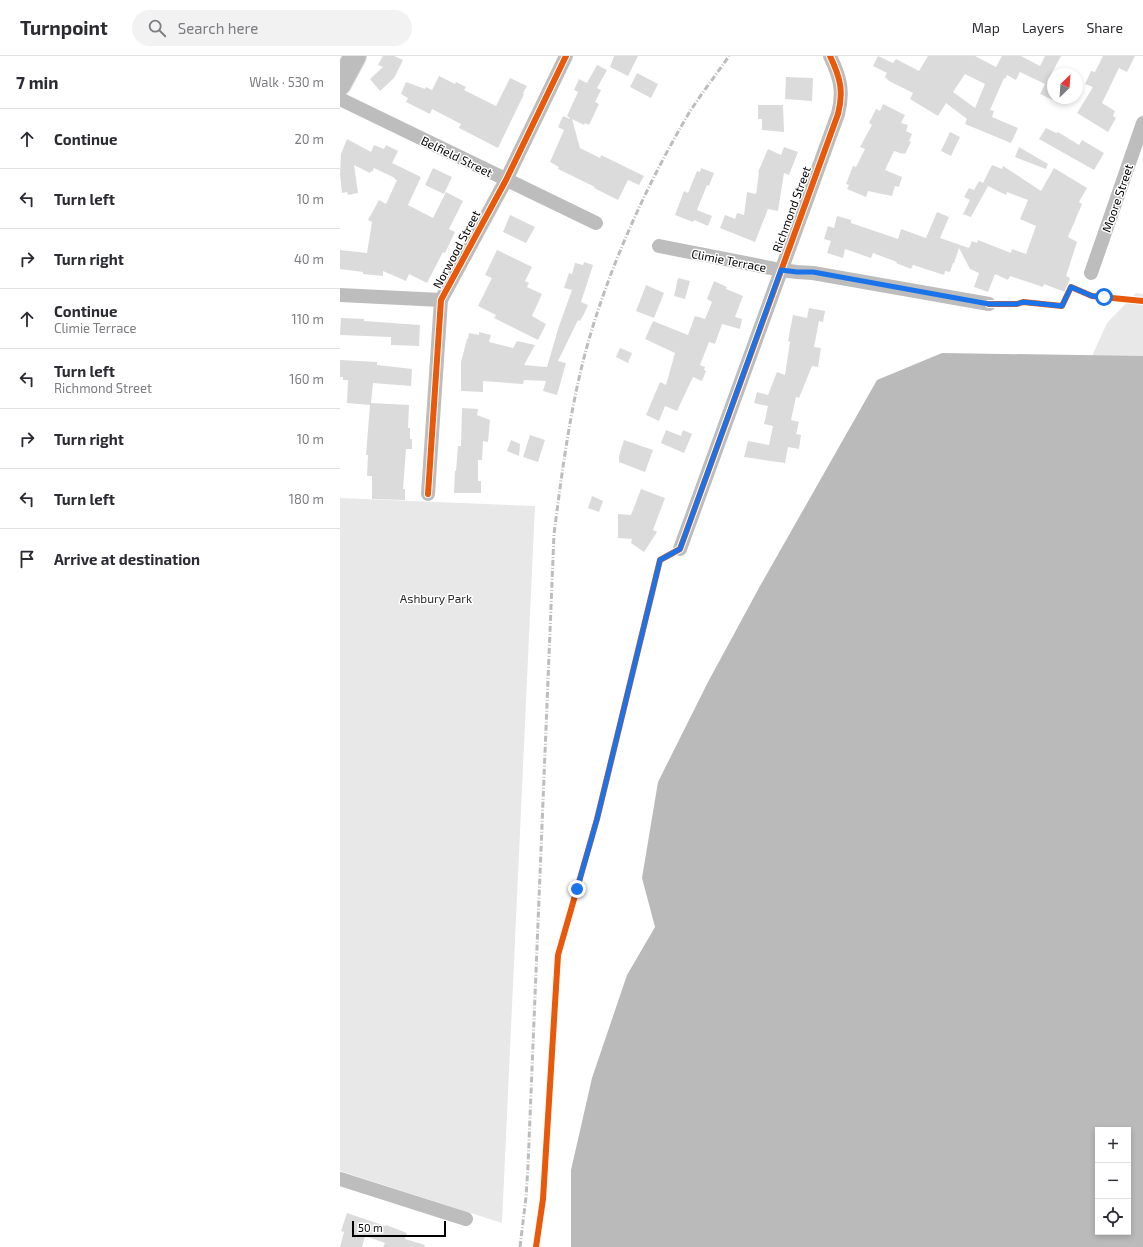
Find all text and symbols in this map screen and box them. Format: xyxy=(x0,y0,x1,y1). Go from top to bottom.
search box xyxy=(132,10,412,46)
text: Turnpoint xyxy=(20,16,108,39)
icon: search xyxy=(146,17,168,39)
text: Search here xyxy=(178,19,258,37)
text: Map xyxy=(972,19,1000,36)
text: Layers xyxy=(1022,19,1064,36)
text: Share xyxy=(1086,19,1123,36)
north arrow xyxy=(1047,68,1083,104)
text: 7 min xyxy=(16,72,59,92)
text: Walk · 530 m xyxy=(249,74,324,90)
icon: ahead xyxy=(16,128,38,150)
text: Continue xyxy=(54,130,117,148)
text: 20 m xyxy=(295,131,324,147)
street label: Belfield Street xyxy=(419,133,495,179)
street label: Moore Street xyxy=(1099,162,1135,234)
street label: Richmond Street xyxy=(769,164,813,254)
icon: left xyxy=(16,188,38,210)
text: Turn left xyxy=(54,190,115,208)
text: 10 m xyxy=(297,191,324,207)
street label: Norwood Street xyxy=(430,207,483,290)
street label: Climie Terrace xyxy=(690,246,768,274)
icon: right xyxy=(16,248,38,270)
text: Turn right xyxy=(54,250,124,268)
text: 40 m xyxy=(294,251,324,267)
route start xyxy=(1095,288,1113,306)
text: Continue xyxy=(54,302,117,320)
icon: ahead xyxy=(16,308,38,330)
text: 110 m xyxy=(292,311,324,327)
text: Climie Terrace xyxy=(54,320,137,336)
text: Turn left xyxy=(54,362,115,380)
icon: left xyxy=(16,368,38,390)
text: 160 m xyxy=(289,371,324,387)
text: Richmond Street xyxy=(54,380,152,396)
icon: right xyxy=(16,428,38,450)
text: Turn right xyxy=(54,430,124,448)
text: 10 m xyxy=(297,431,324,447)
icon: left xyxy=(16,488,38,510)
text: Turn left xyxy=(54,490,115,508)
text: 180 m xyxy=(289,491,324,507)
icon: arrive xyxy=(16,548,38,570)
text: Arrive at destination xyxy=(54,550,200,568)
park label: Ashbury Park xyxy=(400,591,472,605)
route end xyxy=(568,880,586,898)
map controls xyxy=(1095,1127,1131,1235)
button: + xyxy=(1095,1127,1131,1163)
button: − xyxy=(1095,1163,1131,1199)
button: locate xyxy=(1095,1199,1131,1235)
scale bar xyxy=(352,1219,446,1238)
text: 50 m xyxy=(358,1221,383,1234)

